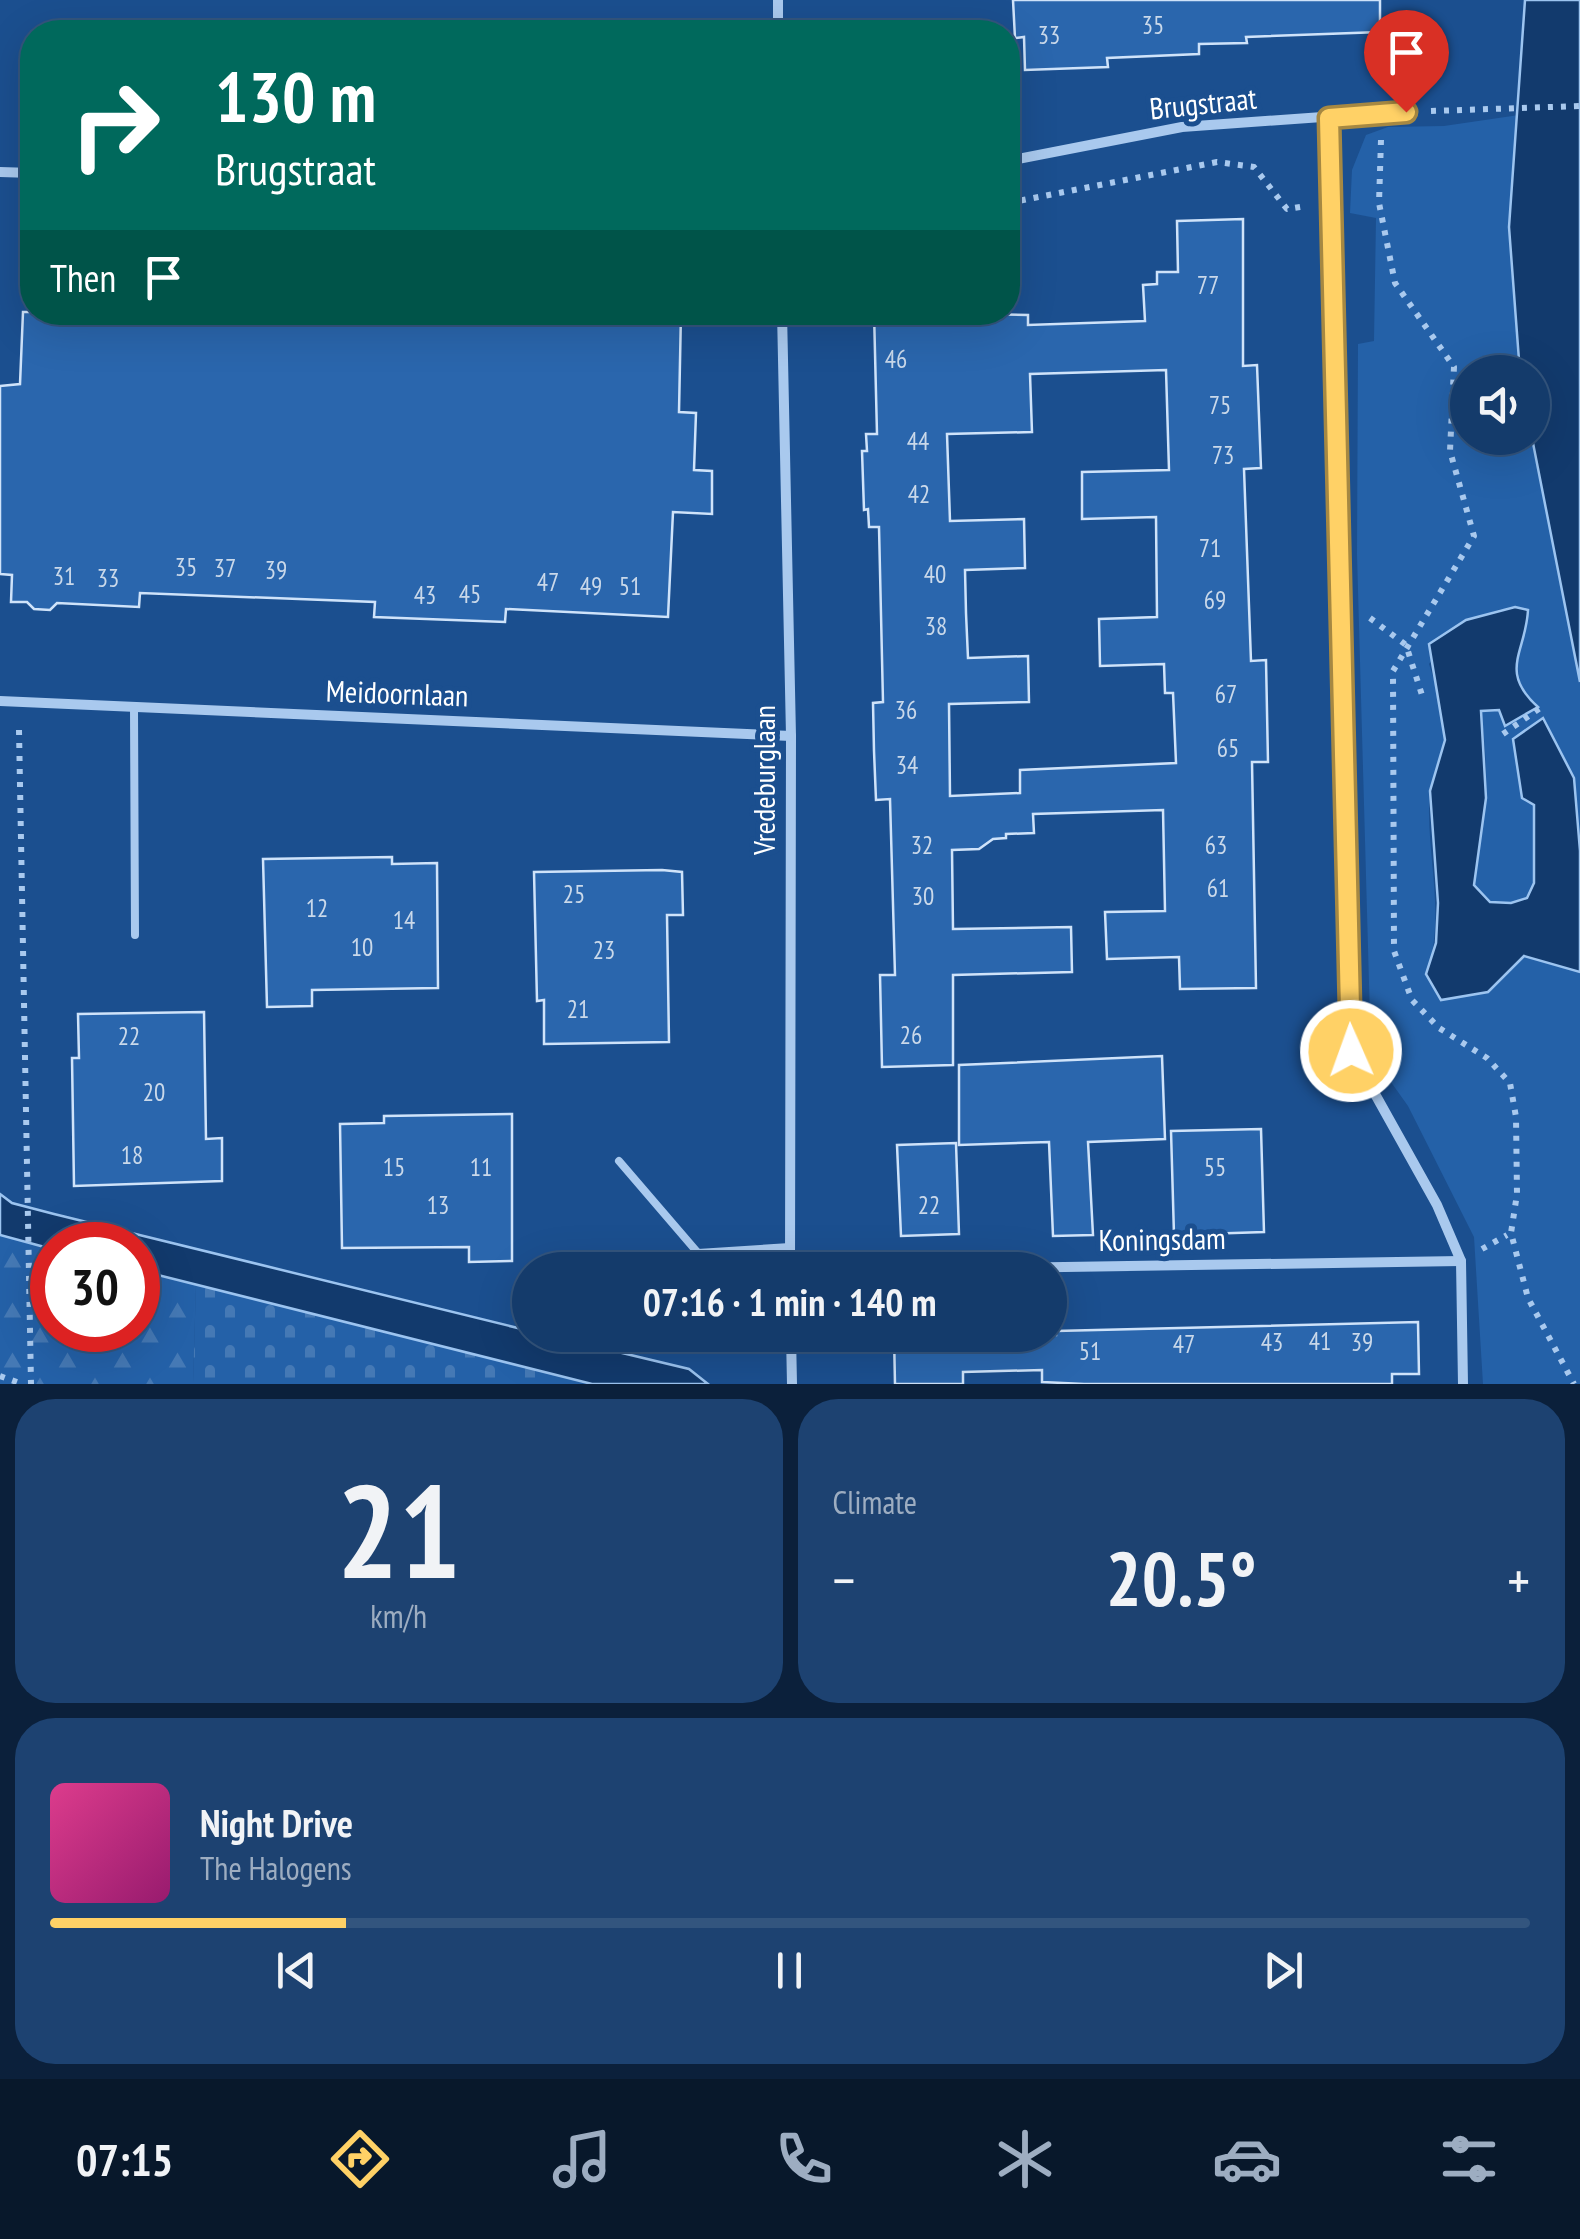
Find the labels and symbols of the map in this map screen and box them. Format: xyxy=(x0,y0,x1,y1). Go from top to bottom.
house number: 35 xyxy=(1142,9,1164,41)
pin xyxy=(1364,10,1449,113)
house number: 33 xyxy=(1038,19,1060,51)
street label: Brugstraat xyxy=(1147,77,1259,128)
house number: 77 xyxy=(1197,269,1219,301)
house number: 46 xyxy=(885,343,907,375)
house number: 75 xyxy=(1209,389,1231,421)
house number: 44 xyxy=(907,425,929,457)
house number: 73 xyxy=(1212,439,1234,471)
house number: 42 xyxy=(908,478,930,510)
house number: 71 xyxy=(1199,532,1221,564)
house number: 35 xyxy=(175,551,197,583)
house number: 37 xyxy=(214,552,236,584)
house number: 39 xyxy=(265,554,287,586)
house number: 40 xyxy=(924,558,946,590)
house number: 31 xyxy=(53,560,75,592)
house number: 33 xyxy=(97,562,119,594)
house number: 47 xyxy=(537,566,559,598)
house number: 49 xyxy=(580,570,602,602)
house number: 51 xyxy=(619,570,641,602)
house number: 45 xyxy=(459,578,481,610)
house number: 43 xyxy=(414,579,436,611)
house number: 69 xyxy=(1204,584,1226,616)
house number: 38 xyxy=(925,610,947,642)
street label: Meidoornlaan xyxy=(325,671,469,714)
house number: 67 xyxy=(1215,678,1237,710)
house number: 36 xyxy=(895,694,917,726)
street label: Vredeburglaan xyxy=(744,705,783,856)
house number: 65 xyxy=(1217,732,1239,764)
house number: 34 xyxy=(896,749,918,781)
house number: 32 xyxy=(911,829,933,861)
house number: 63 xyxy=(1205,829,1227,861)
house number: 61 xyxy=(1207,872,1229,904)
house number: 25 xyxy=(563,878,585,910)
house number: 30 xyxy=(912,880,934,912)
house number: 12 xyxy=(306,892,328,924)
house number: 14 xyxy=(393,904,415,936)
house number: 10 xyxy=(351,931,373,963)
house number: 23 xyxy=(593,934,615,966)
house number: 21 xyxy=(567,993,589,1025)
position arrow xyxy=(1299,999,1403,1103)
house number: 26 xyxy=(900,1019,922,1051)
house number: 22 xyxy=(118,1020,140,1052)
house number: 20 xyxy=(143,1076,165,1108)
house number: 18 xyxy=(121,1139,143,1171)
house number: 15 xyxy=(383,1151,405,1183)
house number: 11 xyxy=(470,1151,492,1183)
house number: 55 xyxy=(1204,1151,1226,1183)
house number: 13 xyxy=(427,1189,449,1221)
house number: 22 xyxy=(918,1189,940,1221)
street label: Koningsdam xyxy=(1098,1218,1226,1259)
speed limit sign: 30 xyxy=(30,1222,160,1352)
house number: 41 xyxy=(1309,1325,1331,1357)
house number: 43 xyxy=(1261,1326,1283,1358)
house number: 39 xyxy=(1351,1326,1373,1358)
house number: 47 xyxy=(1173,1328,1195,1360)
house number: 51 xyxy=(1079,1335,1101,1367)

